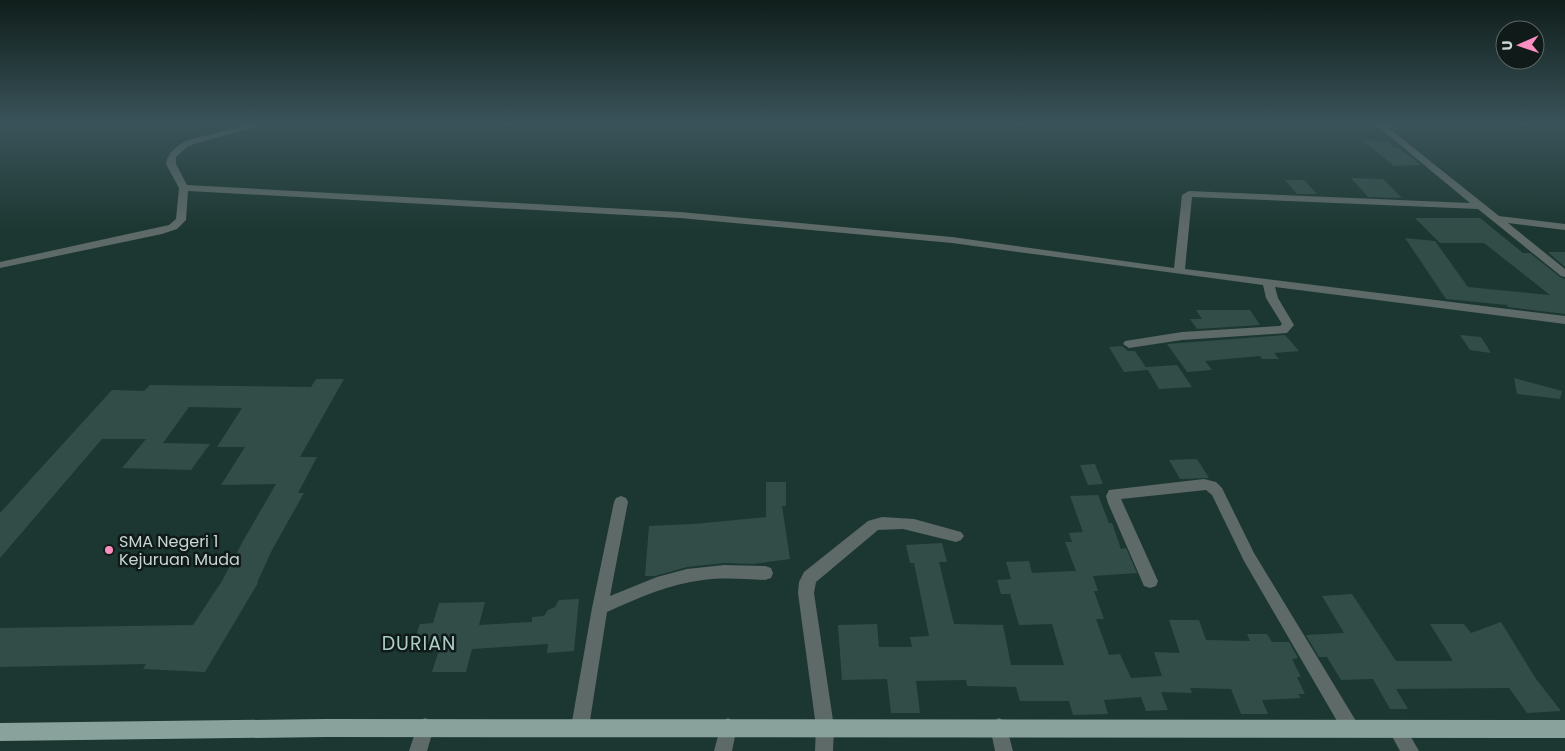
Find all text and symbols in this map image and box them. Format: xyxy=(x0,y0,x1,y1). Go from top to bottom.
north arrow xyxy=(1495,20,1545,70)
text: U xyxy=(1497,40,1517,51)
place label: SMA Negeri 1 Kejuruan Muda xyxy=(119,530,240,571)
marker: SMA Negeri 1 Kejuruan Muda xyxy=(103,544,115,556)
district label: DURIAN xyxy=(382,630,456,657)

